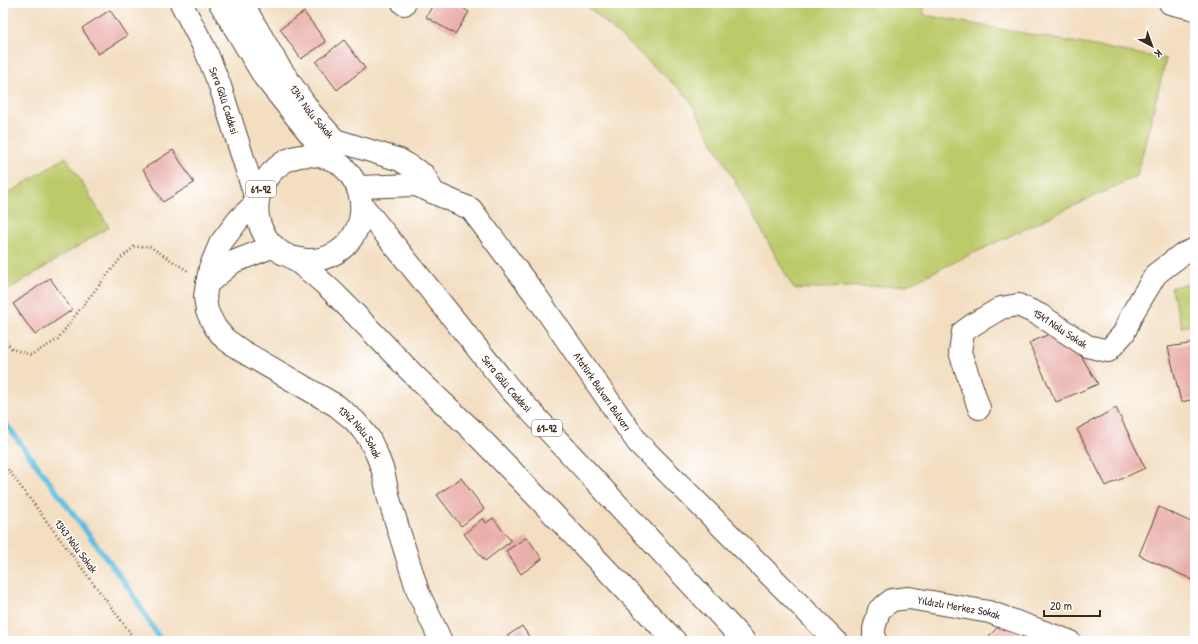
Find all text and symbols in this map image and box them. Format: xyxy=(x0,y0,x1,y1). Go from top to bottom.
north arrow xyxy=(1132,26,1172,66)
text: K xyxy=(1152,46,1165,61)
street label: Sera Gölü Caddesi xyxy=(206,65,242,136)
street label: 1347 Nolu Sokak xyxy=(287,82,337,141)
road number: 61-92 xyxy=(246,181,276,197)
street label: 1541 Nolu Sokak xyxy=(1031,306,1090,352)
street label: Atatürk Bulvarı Bulvarı xyxy=(570,350,634,433)
street label: Sera Gölü Caddesi xyxy=(479,352,535,415)
street label: 1342 Nolu Sokak xyxy=(335,403,385,461)
road number: 61-92 xyxy=(532,420,562,436)
street label: 1343 Nolu Sokak xyxy=(51,516,101,576)
scale bar xyxy=(1044,592,1100,618)
street label: Yıldızlı Merkez Sokak xyxy=(916,593,1003,623)
text: 20 m xyxy=(1050,597,1072,614)

